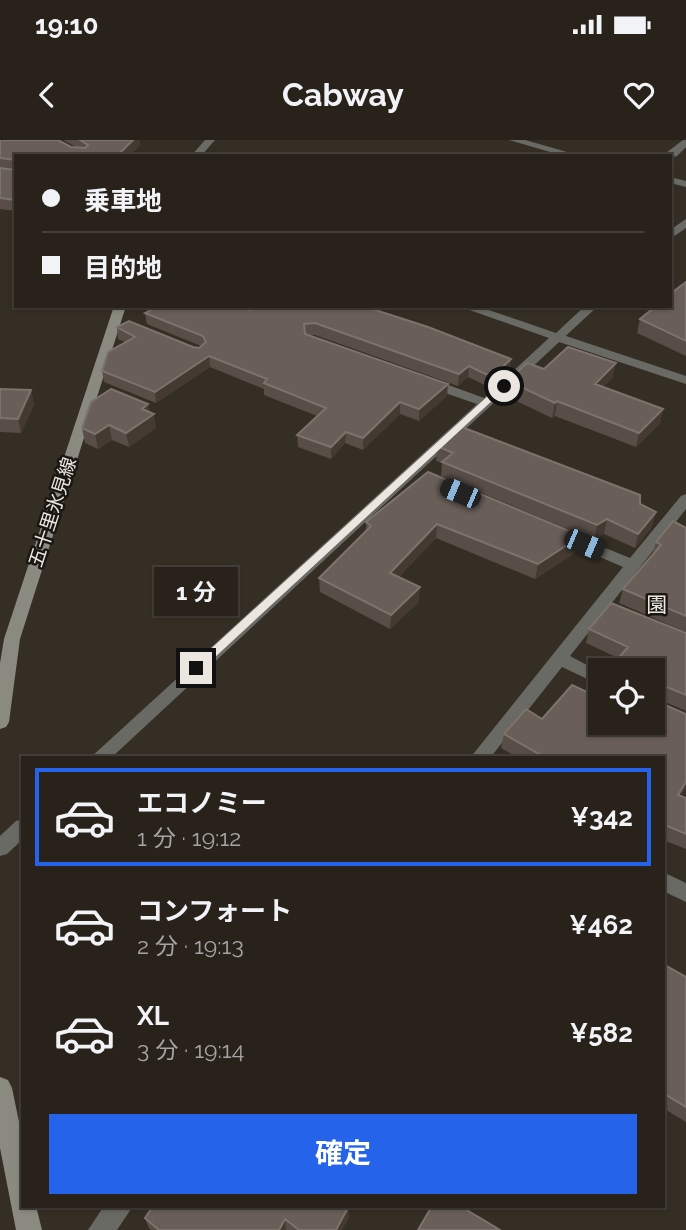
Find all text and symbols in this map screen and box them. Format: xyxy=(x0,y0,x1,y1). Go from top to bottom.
text: 19:10 xyxy=(35,10,98,40)
icon: back xyxy=(28,76,66,114)
text: Cabway xyxy=(282,76,404,113)
icon: heart xyxy=(620,76,658,114)
text: 乗車地 xyxy=(84,186,162,216)
text: 目的地 xyxy=(84,253,162,283)
route start xyxy=(488,370,520,402)
street label: 五十里氷見線 xyxy=(24,454,80,570)
car xyxy=(437,475,484,511)
car xyxy=(561,526,608,562)
callout: 1 分 xyxy=(154,566,238,616)
text: 1 分 xyxy=(176,578,216,605)
district label: 園 xyxy=(647,592,668,617)
route end xyxy=(180,652,212,684)
map controls xyxy=(588,658,665,735)
button: locate xyxy=(588,658,665,735)
icon: car xyxy=(53,786,116,849)
text: エコノミー xyxy=(137,788,267,818)
text: ¥342 xyxy=(570,802,633,832)
text: 1 分 · 19:12 xyxy=(137,824,241,851)
icon: car xyxy=(53,894,116,957)
text: コンフォート xyxy=(137,896,292,926)
text: ¥462 xyxy=(569,910,633,940)
text: 2 分 · 19:13 xyxy=(137,932,244,959)
text: XL xyxy=(137,1001,169,1031)
icon: car xyxy=(53,1002,116,1065)
text: ¥582 xyxy=(570,1018,633,1048)
text: 3 分 · 19:14 xyxy=(137,1036,244,1063)
button: 確定 xyxy=(49,1114,637,1194)

